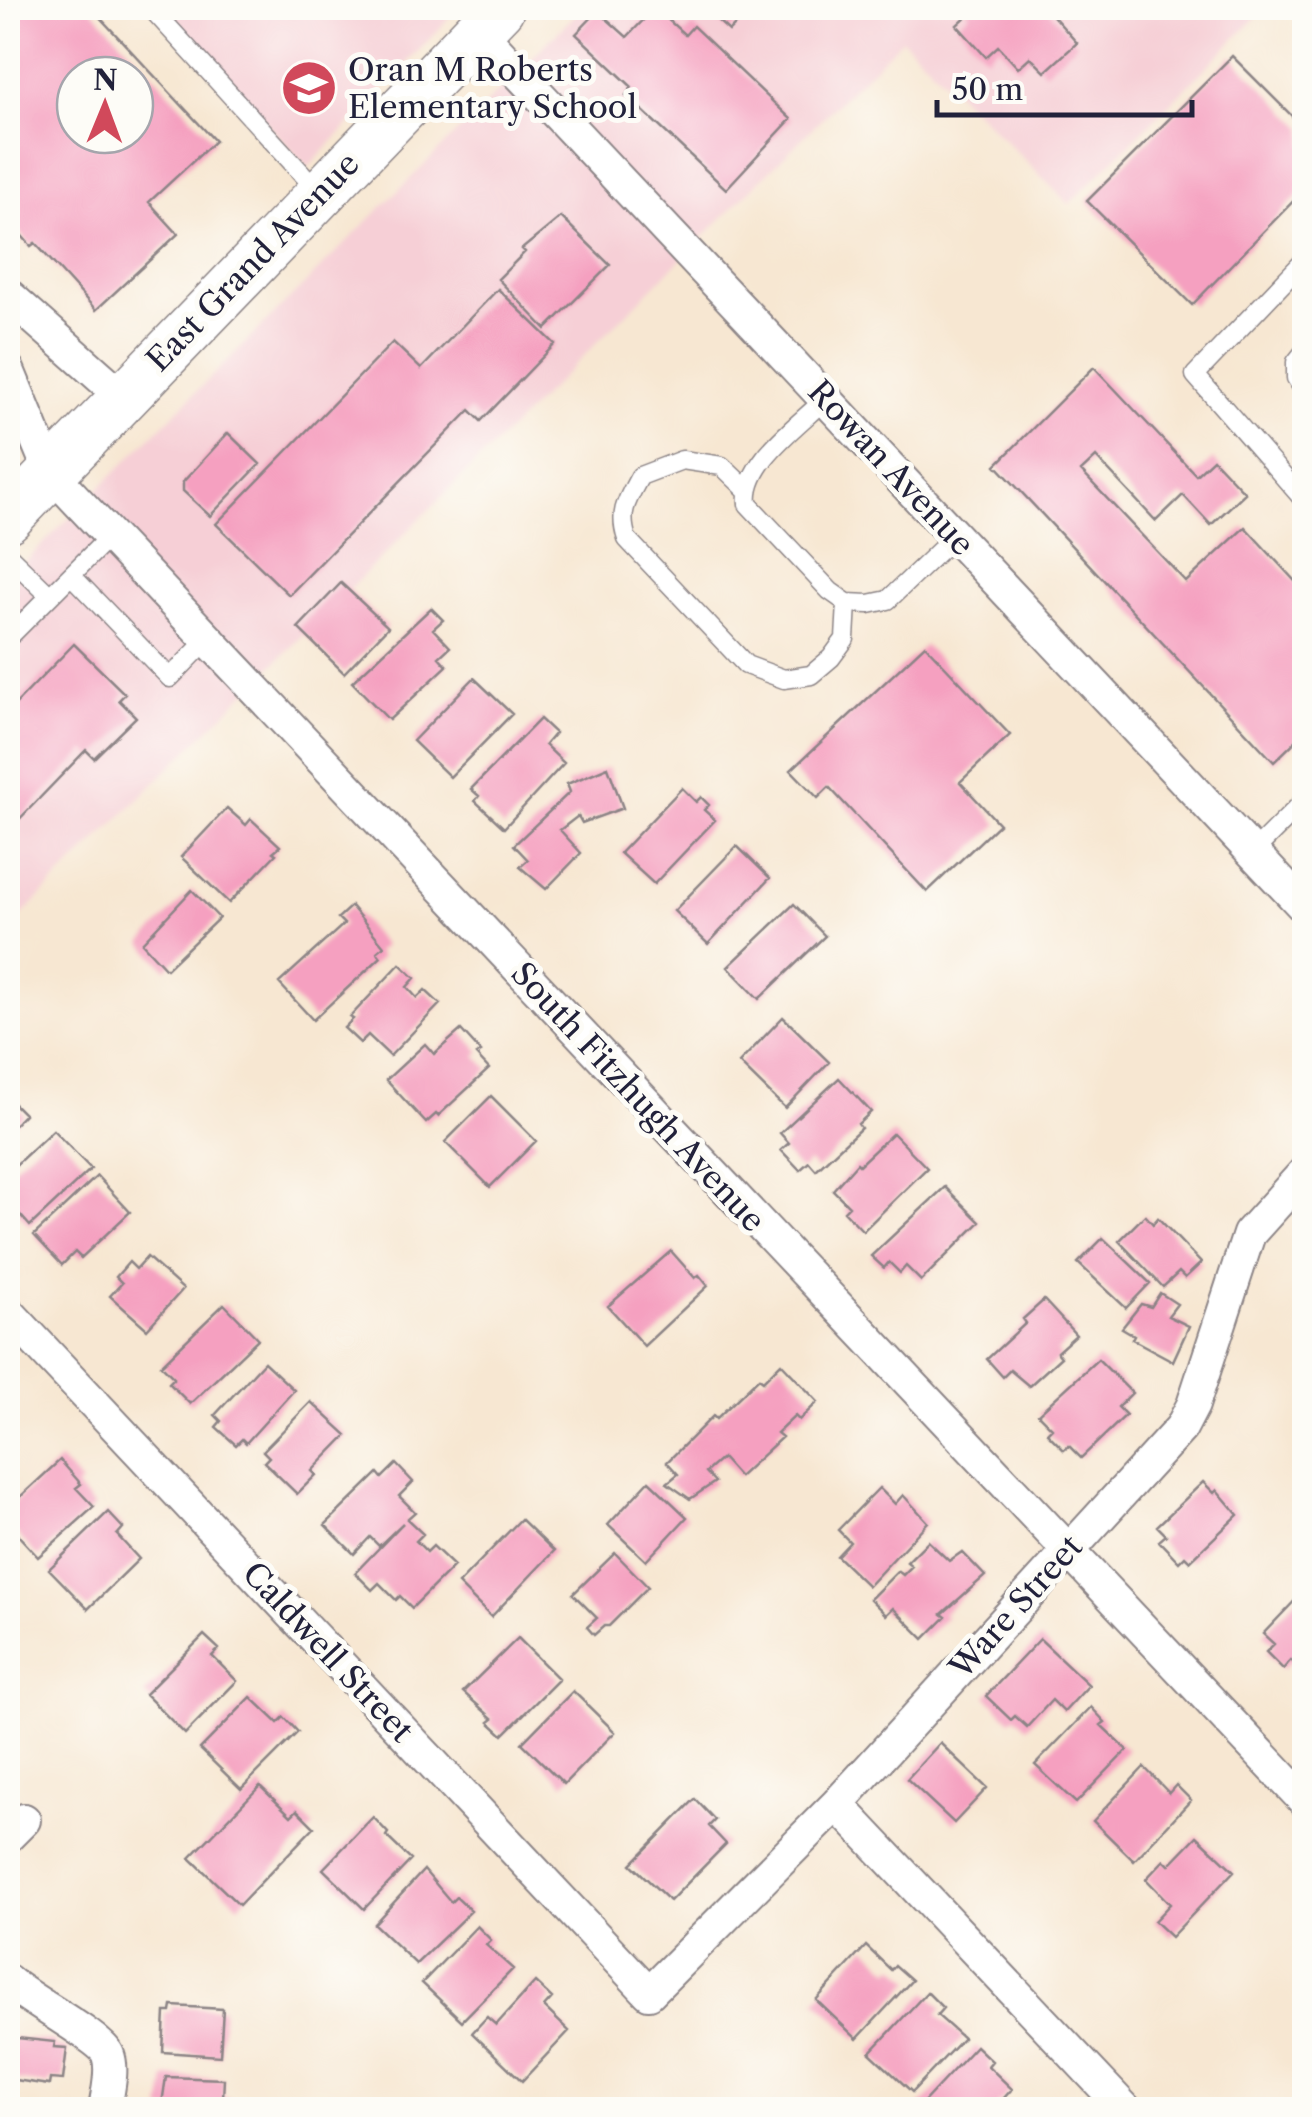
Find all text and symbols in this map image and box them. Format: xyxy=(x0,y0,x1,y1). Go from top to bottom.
place label: Oran M Roberts Elementary School xyxy=(348,50,637,126)
north arrow xyxy=(55,55,155,155)
scale bar xyxy=(937,55,1192,117)
school or university icon: Oran M Roberts Elementary School xyxy=(279,58,339,118)
text: N xyxy=(93,63,118,97)
text: 50 m xyxy=(952,71,1023,108)
street label: East Grand Avenue xyxy=(138,144,367,379)
street label: Rowan Avenue xyxy=(800,372,982,563)
street label: South Fitzhugh Avenue xyxy=(503,954,773,1240)
street label: Ware Street xyxy=(940,1526,1091,1687)
street label: Caldwell Street xyxy=(235,1554,422,1750)

